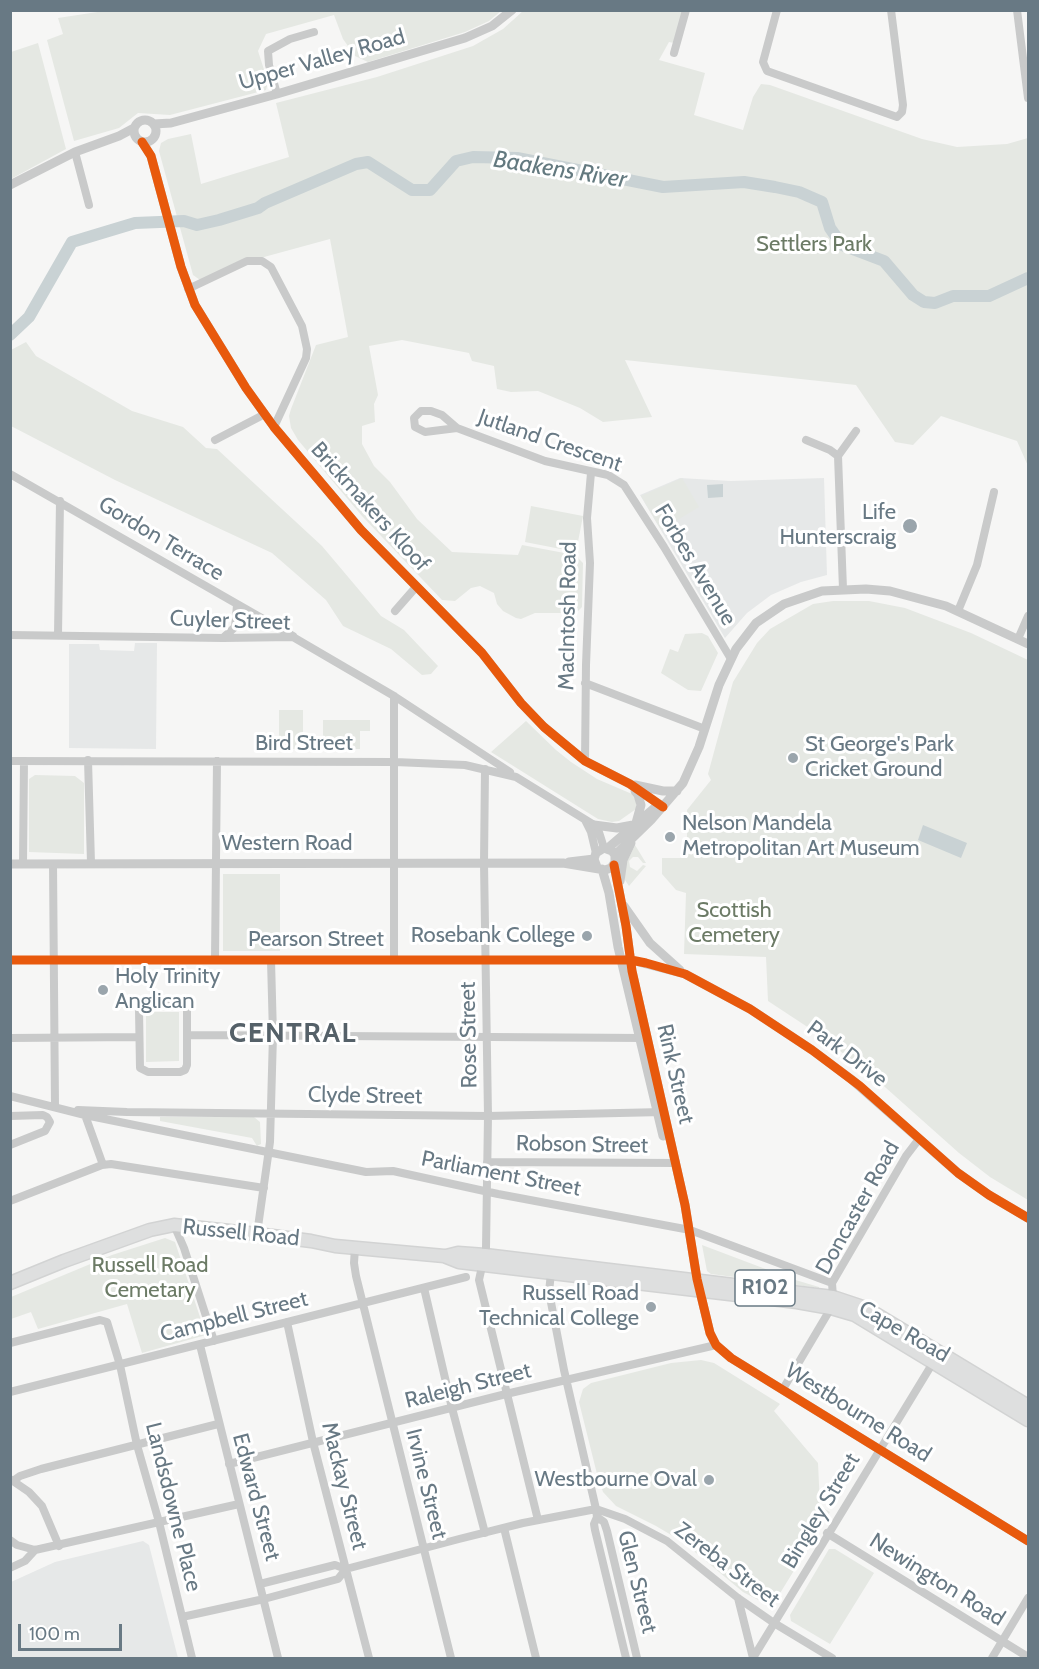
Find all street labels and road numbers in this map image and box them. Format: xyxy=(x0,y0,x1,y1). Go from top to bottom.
street label: Upper Valley Road xyxy=(236,24,408,96)
street label: Jutland Crescent xyxy=(475,404,625,478)
street label: Brickmakers Kloof xyxy=(305,437,435,577)
street label: Gordon Terrace xyxy=(93,491,229,587)
street label: Forbes Avenue xyxy=(648,500,742,630)
street label: MacIntosh Road xyxy=(554,541,582,691)
street label: Cuyler Street xyxy=(169,606,291,636)
street label: Bird Street xyxy=(255,731,353,757)
street label: Western Road xyxy=(222,831,352,857)
street label: Pearson Street xyxy=(248,927,384,953)
street label: Rose Street xyxy=(455,981,483,1089)
street label: Park Drive xyxy=(802,1015,892,1093)
street label: Rink Street xyxy=(651,1022,699,1126)
street label: Clyde Street xyxy=(308,1082,422,1110)
street label: Robson Street xyxy=(516,1131,648,1159)
street label: Doncaster Road xyxy=(811,1137,905,1279)
street label: Parliament Street xyxy=(419,1146,583,1202)
street label: Russell Road xyxy=(181,1214,301,1252)
road number: R102 xyxy=(735,1270,795,1306)
street label: Campbell Street xyxy=(158,1286,310,1348)
street label: Cape Road xyxy=(854,1295,954,1369)
street label: Raleigh Street xyxy=(402,1358,534,1414)
street label: Westbourne Road xyxy=(780,1358,936,1468)
street label: Mackay Street xyxy=(315,1419,373,1553)
street label: Landsdowne Place xyxy=(139,1420,207,1594)
street label: Irvine Street xyxy=(400,1426,452,1542)
street label: Edward Street xyxy=(226,1430,286,1564)
street label: Bingley Street xyxy=(776,1449,866,1573)
street label: Zereba Street xyxy=(669,1517,785,1613)
street label: Glen Street xyxy=(612,1528,662,1636)
street label: Newington Road xyxy=(864,1528,1010,1632)

